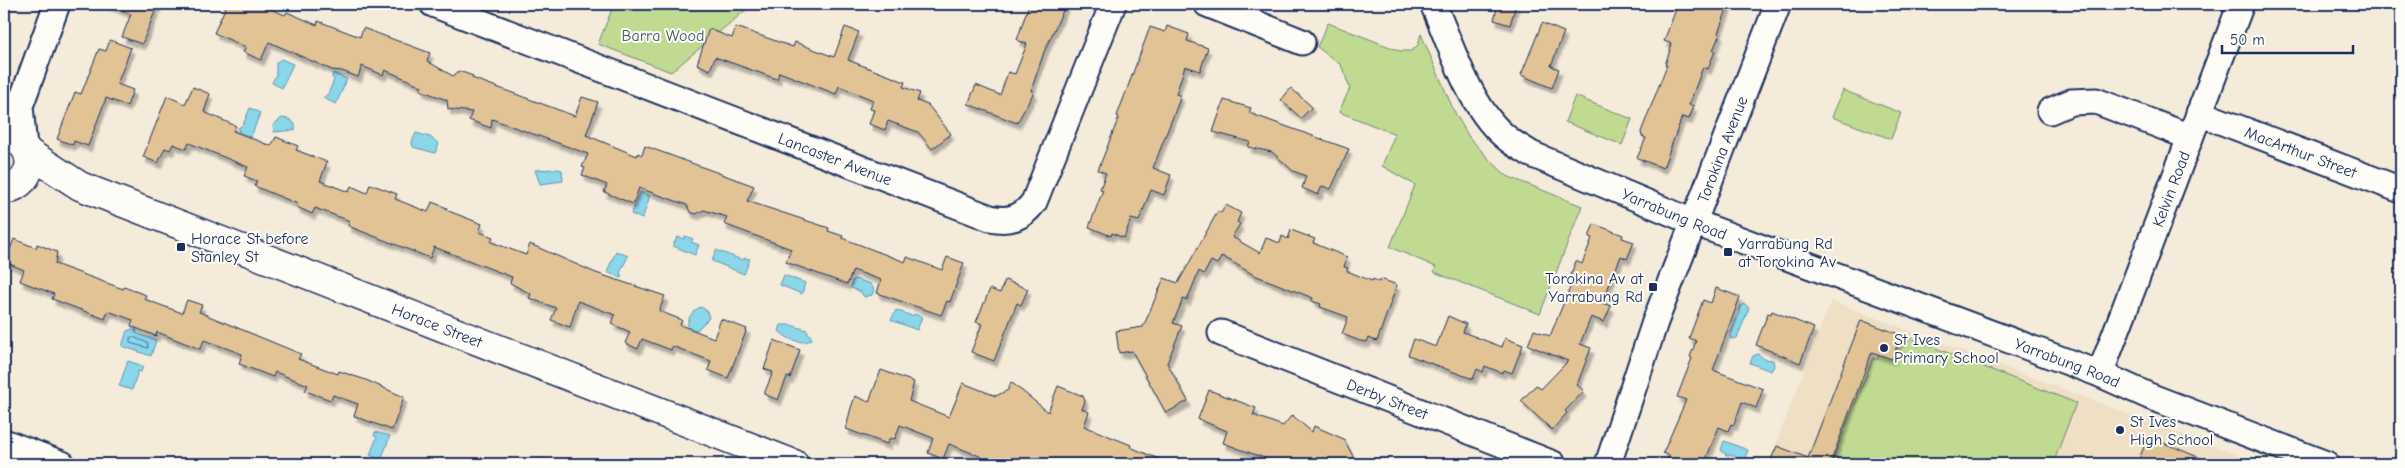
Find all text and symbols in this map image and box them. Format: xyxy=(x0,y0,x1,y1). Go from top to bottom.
scale bar xyxy=(2222,22,2354,54)
park label: Barra Wood xyxy=(622,27,704,45)
text: 50 m xyxy=(2230,31,2265,49)
street label: Torokina Avenue xyxy=(1694,94,1752,205)
street label: MacArthur Street xyxy=(2242,123,2359,182)
street label: Lancaster Avenue xyxy=(776,130,894,189)
street label: Kelvin Road xyxy=(2149,149,2194,230)
street label: Yarrabung Road xyxy=(1619,185,1729,244)
place label: Horace St before Stanley St xyxy=(191,230,308,266)
place label: Yarrabung Rd at Torokina Av xyxy=(1738,235,1836,271)
marker: Horace St before Stanley St xyxy=(175,241,187,253)
marker: Yarrabung Rd at Torokina Av xyxy=(1722,246,1734,258)
place label: Torokina Av at Yarrabung Rd xyxy=(1545,270,1643,306)
marker: Torokina Av at Yarrabung Rd xyxy=(1647,281,1659,293)
street label: Horace Street xyxy=(389,300,485,352)
place label: St Ives Primary School xyxy=(1894,331,1999,367)
street label: Yarrabung Road xyxy=(2012,335,2122,392)
marker: St Ives Primary School xyxy=(1878,342,1890,354)
street label: Derby Street xyxy=(1344,376,1431,424)
place label: St Ives High School xyxy=(2130,413,2213,449)
marker: St Ives High School xyxy=(2114,424,2126,436)

